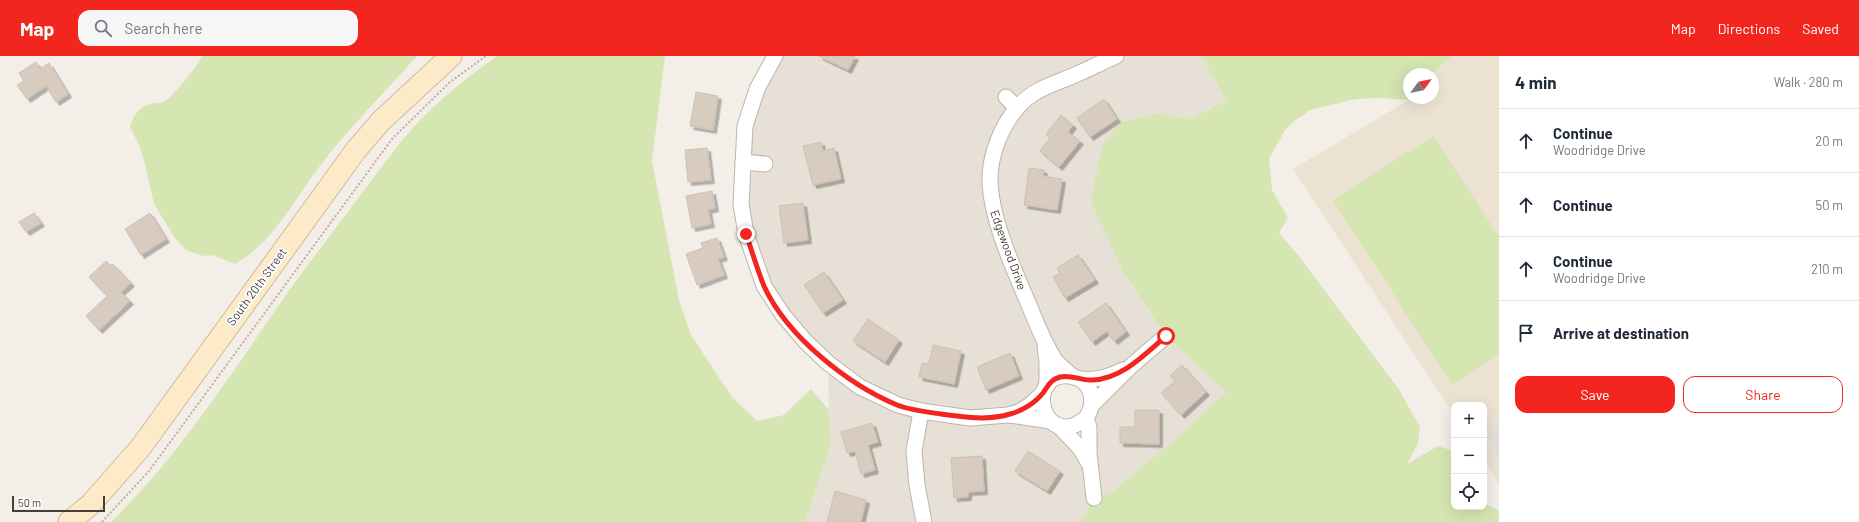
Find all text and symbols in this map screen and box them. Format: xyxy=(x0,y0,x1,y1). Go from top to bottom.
search box xyxy=(78,10,358,46)
text: Map xyxy=(20,17,54,40)
icon: search xyxy=(92,17,114,39)
text: Search here xyxy=(124,19,202,37)
text: Map xyxy=(1671,20,1696,37)
text: Directions xyxy=(1718,20,1780,37)
text: Saved xyxy=(1802,20,1839,37)
north arrow xyxy=(1403,68,1439,104)
text: 4 min xyxy=(1515,72,1557,92)
text: Walk · 280 m xyxy=(1774,74,1843,90)
text: Continue xyxy=(1553,124,1613,142)
icon: ahead xyxy=(1515,130,1537,152)
text: 20 m xyxy=(1815,133,1843,149)
text: Woodridge Drive xyxy=(1553,142,1646,158)
icon: ahead xyxy=(1515,194,1537,216)
text: Continue xyxy=(1553,196,1613,214)
text: 50 m xyxy=(1816,197,1843,213)
street label: Edgewood Drive xyxy=(988,208,1030,291)
route end xyxy=(737,225,755,243)
street label: South 20th Street xyxy=(223,245,289,328)
text: Continue xyxy=(1553,252,1613,270)
icon: ahead xyxy=(1515,258,1537,280)
text: 210 m xyxy=(1811,261,1843,277)
text: Woodridge Drive xyxy=(1553,270,1646,286)
icon: arrive xyxy=(1515,322,1537,344)
text: Arrive at destination xyxy=(1553,324,1689,342)
route start xyxy=(1157,327,1175,345)
button: Save xyxy=(1515,376,1675,413)
button: Share xyxy=(1683,376,1843,413)
map controls xyxy=(1451,402,1487,510)
button: + xyxy=(1451,402,1487,438)
button: − xyxy=(1451,438,1487,474)
button: locate xyxy=(1451,474,1487,510)
scale bar xyxy=(12,494,105,513)
text: 50 m xyxy=(18,496,41,509)

